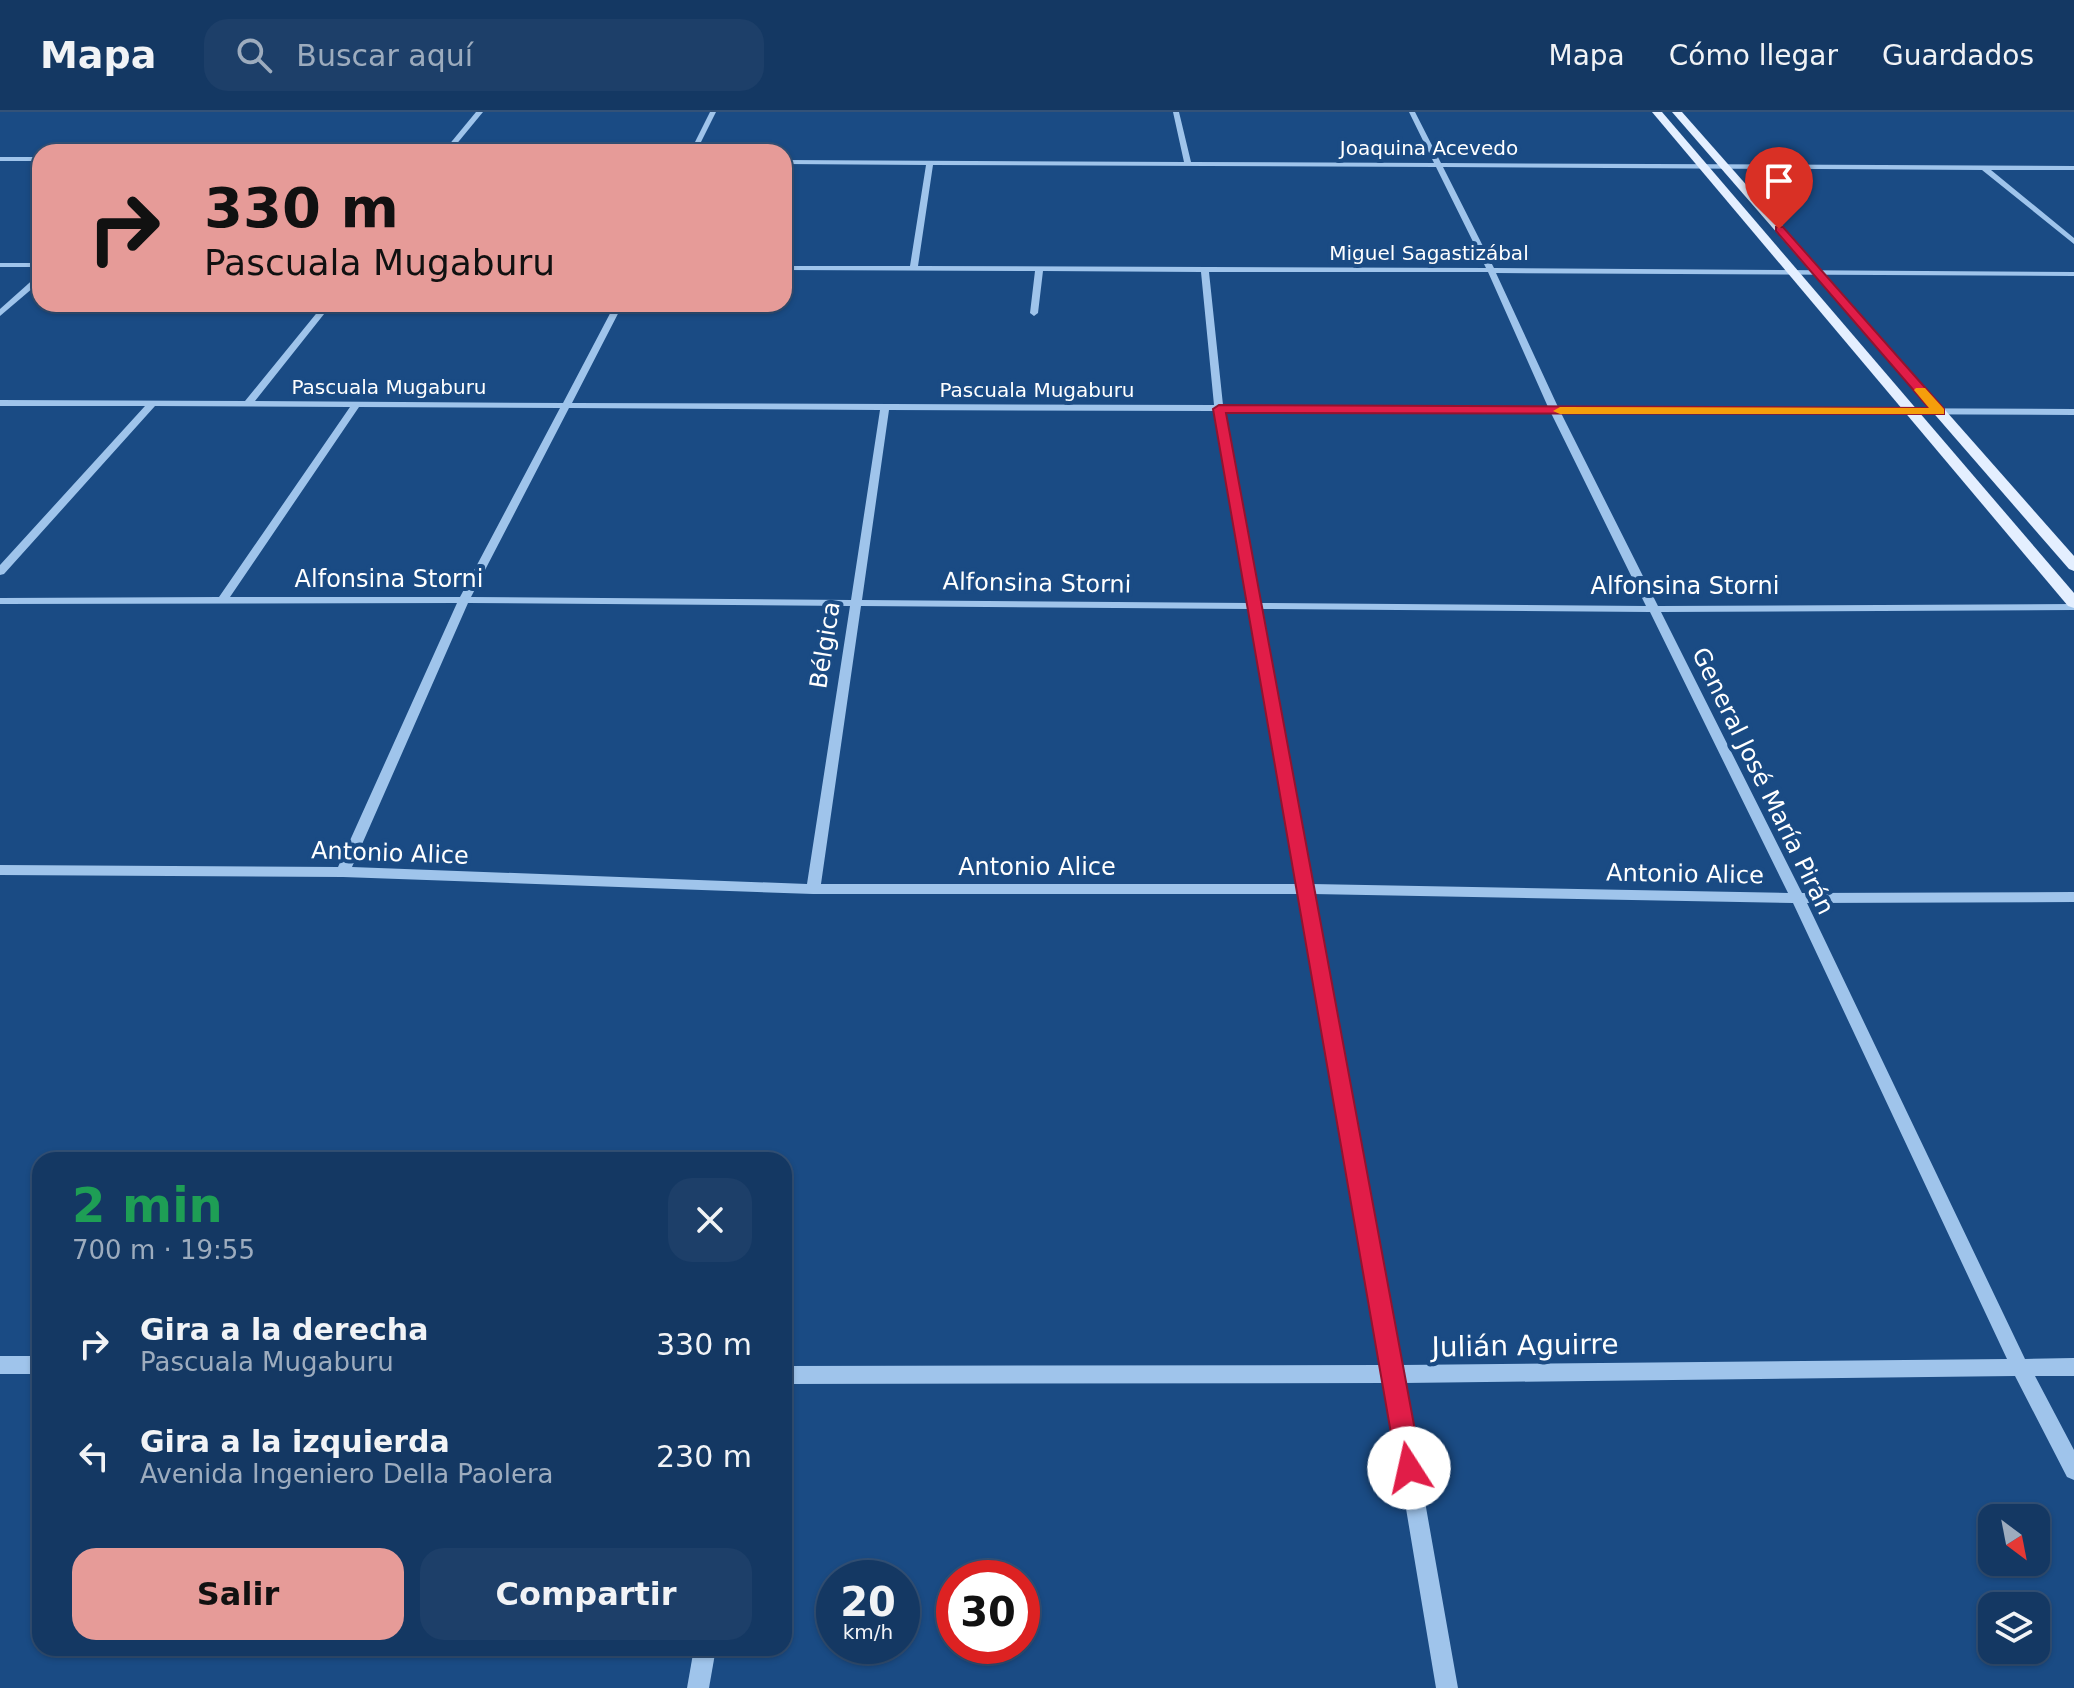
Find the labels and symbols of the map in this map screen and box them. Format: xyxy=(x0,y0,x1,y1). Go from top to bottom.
street label: Joaquina Acevedo xyxy=(1338,136,1518,160)
pin xyxy=(1745,147,1813,229)
street label: Miguel Sagastizábal xyxy=(1329,241,1529,265)
street label: Pascuala Mugaburu xyxy=(291,375,487,399)
street label: Pascuala Mugaburu xyxy=(939,378,1135,402)
street label: Alfonsina Storni xyxy=(295,565,483,593)
street label: Alfonsina Storni xyxy=(942,567,1132,599)
street label: Alfonsina Storni xyxy=(1591,572,1779,600)
street label: Bélgica xyxy=(804,599,846,691)
street label: General José María Pirán xyxy=(1686,643,1840,919)
street label: Antonio Alice xyxy=(311,836,469,870)
street label: Antonio Alice xyxy=(958,853,1116,881)
street label: Antonio Alice xyxy=(1606,859,1764,889)
street label: Julián Aguirre xyxy=(1429,1327,1619,1364)
position arrow xyxy=(1367,1426,1451,1510)
north arrow xyxy=(1978,1504,2050,1576)
speed limit sign: 30 xyxy=(936,1560,1040,1664)

